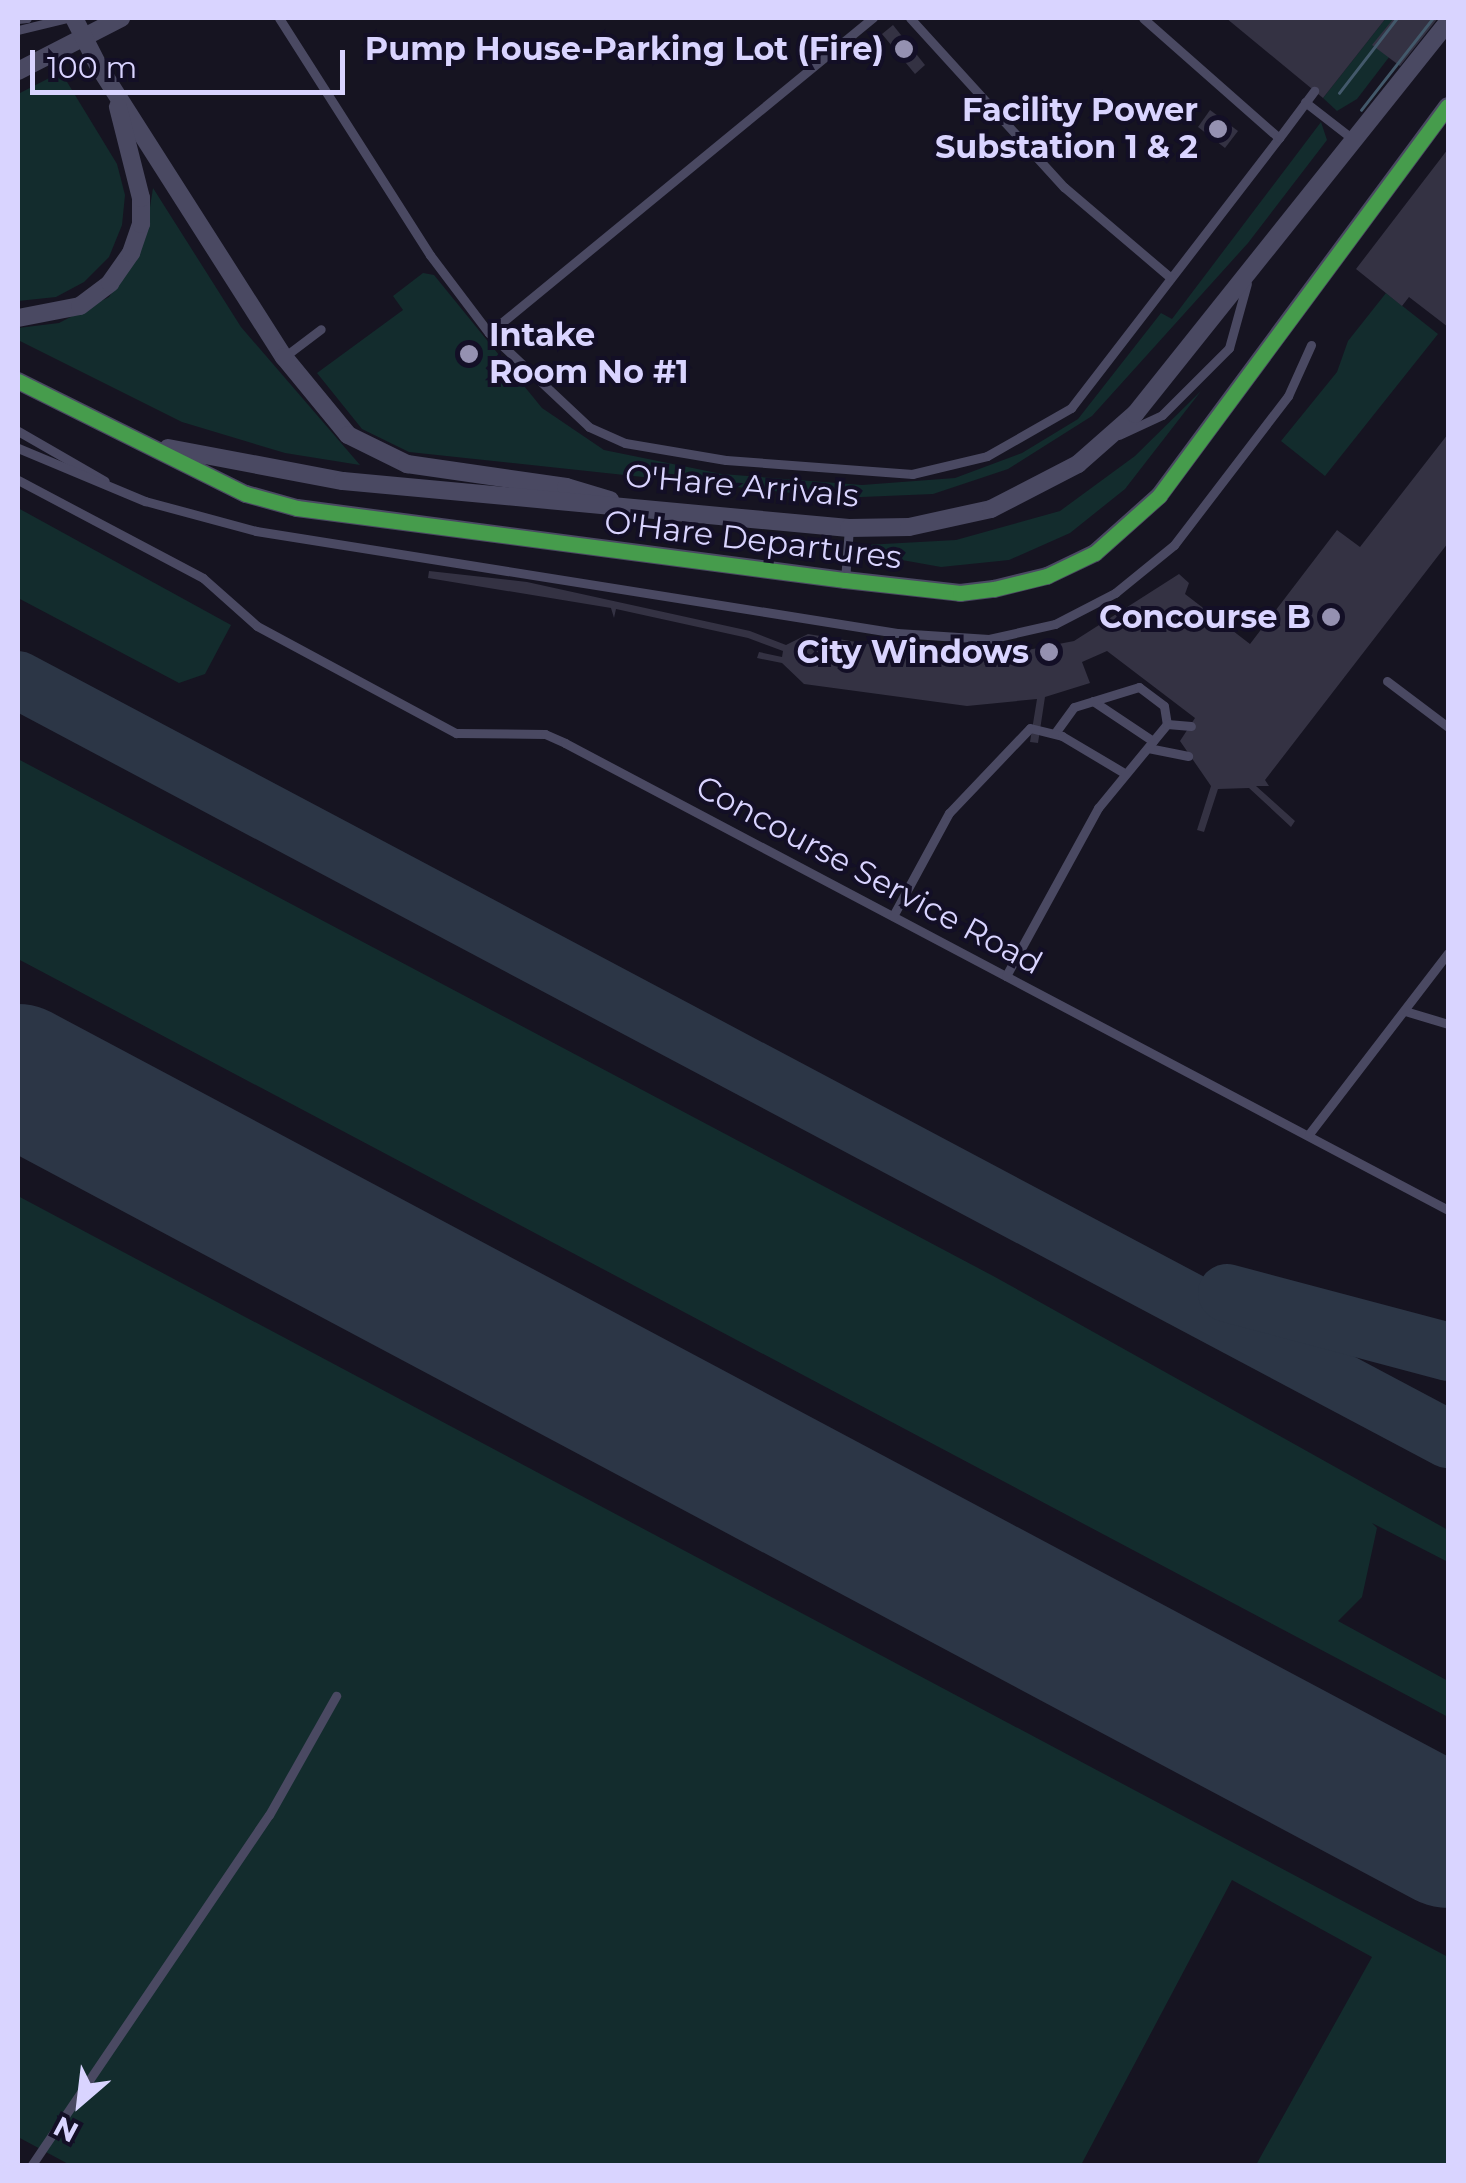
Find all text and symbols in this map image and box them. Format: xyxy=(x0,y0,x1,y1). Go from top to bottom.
scale bar xyxy=(35,30,350,92)
place label: Pump House-Parking Lot (Fire) xyxy=(365,30,884,68)
marker: Pump House-Parking Lot (Fire) xyxy=(893,38,915,60)
text: 100 m xyxy=(47,49,137,86)
place label: Facility Power Substation 1 & 2 xyxy=(935,92,1198,167)
marker: Facility Power Substation 1 & 2 xyxy=(1207,118,1229,140)
place label: Intake Room No #1 xyxy=(489,317,689,392)
marker: Intake Room No #1 xyxy=(458,343,480,365)
street label: O'Hare Arrivals xyxy=(624,457,860,515)
street label: O'Hare Departures xyxy=(602,503,904,577)
place label: Concourse B xyxy=(1099,598,1311,636)
marker: Concourse B xyxy=(1320,606,1342,628)
place label: City Windows xyxy=(797,633,1029,671)
marker: City Windows xyxy=(1038,641,1060,663)
street label: Concourse Service Road xyxy=(689,767,1049,983)
north arrow xyxy=(30,2053,130,2153)
text: N xyxy=(48,2109,84,2150)

